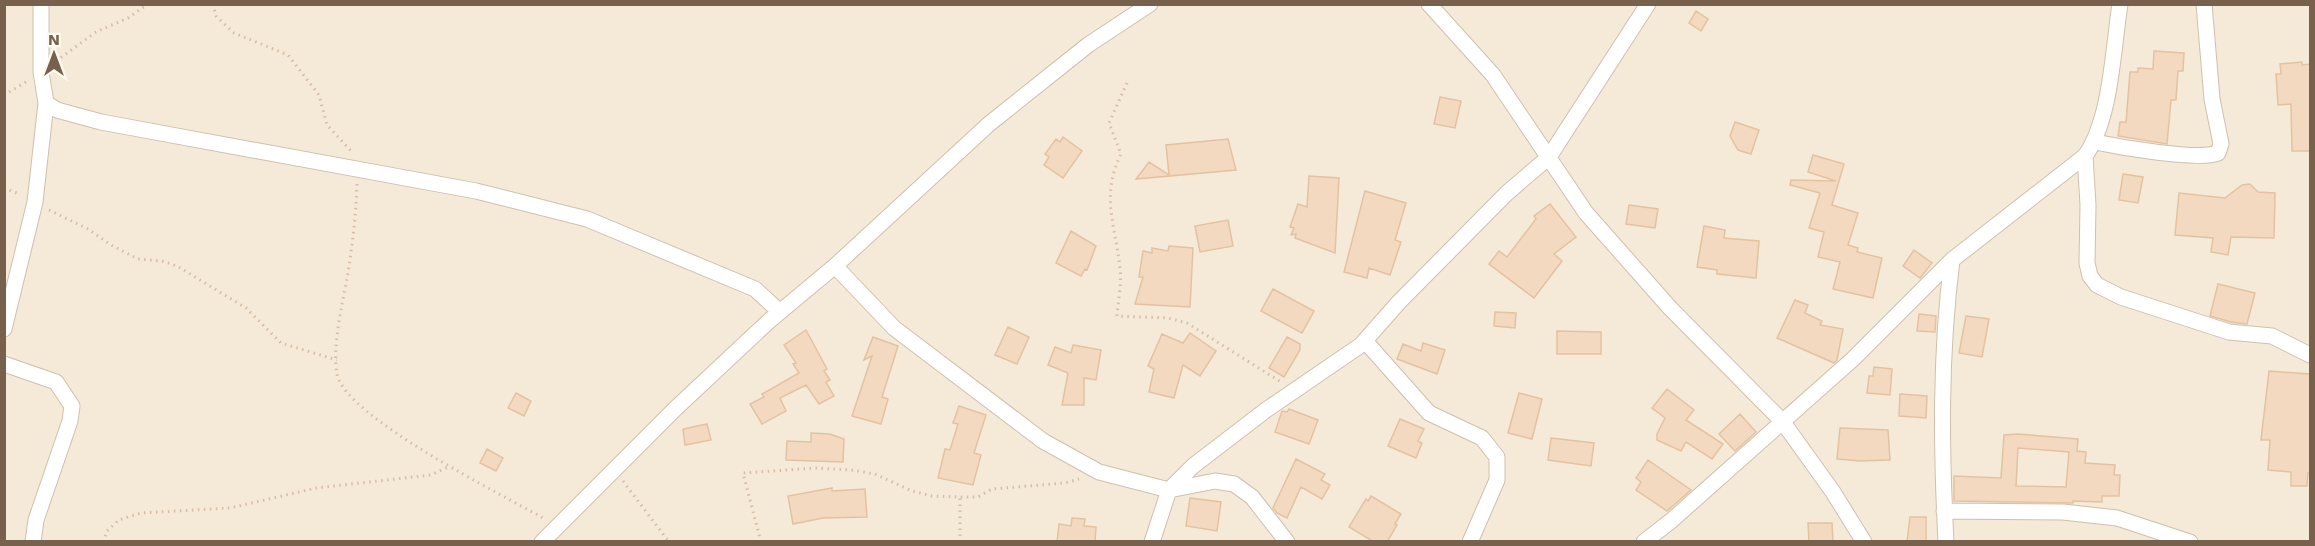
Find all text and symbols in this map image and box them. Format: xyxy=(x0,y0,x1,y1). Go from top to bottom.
north arrow xyxy=(24,24,84,84)
text: N xyxy=(48,30,60,49)

